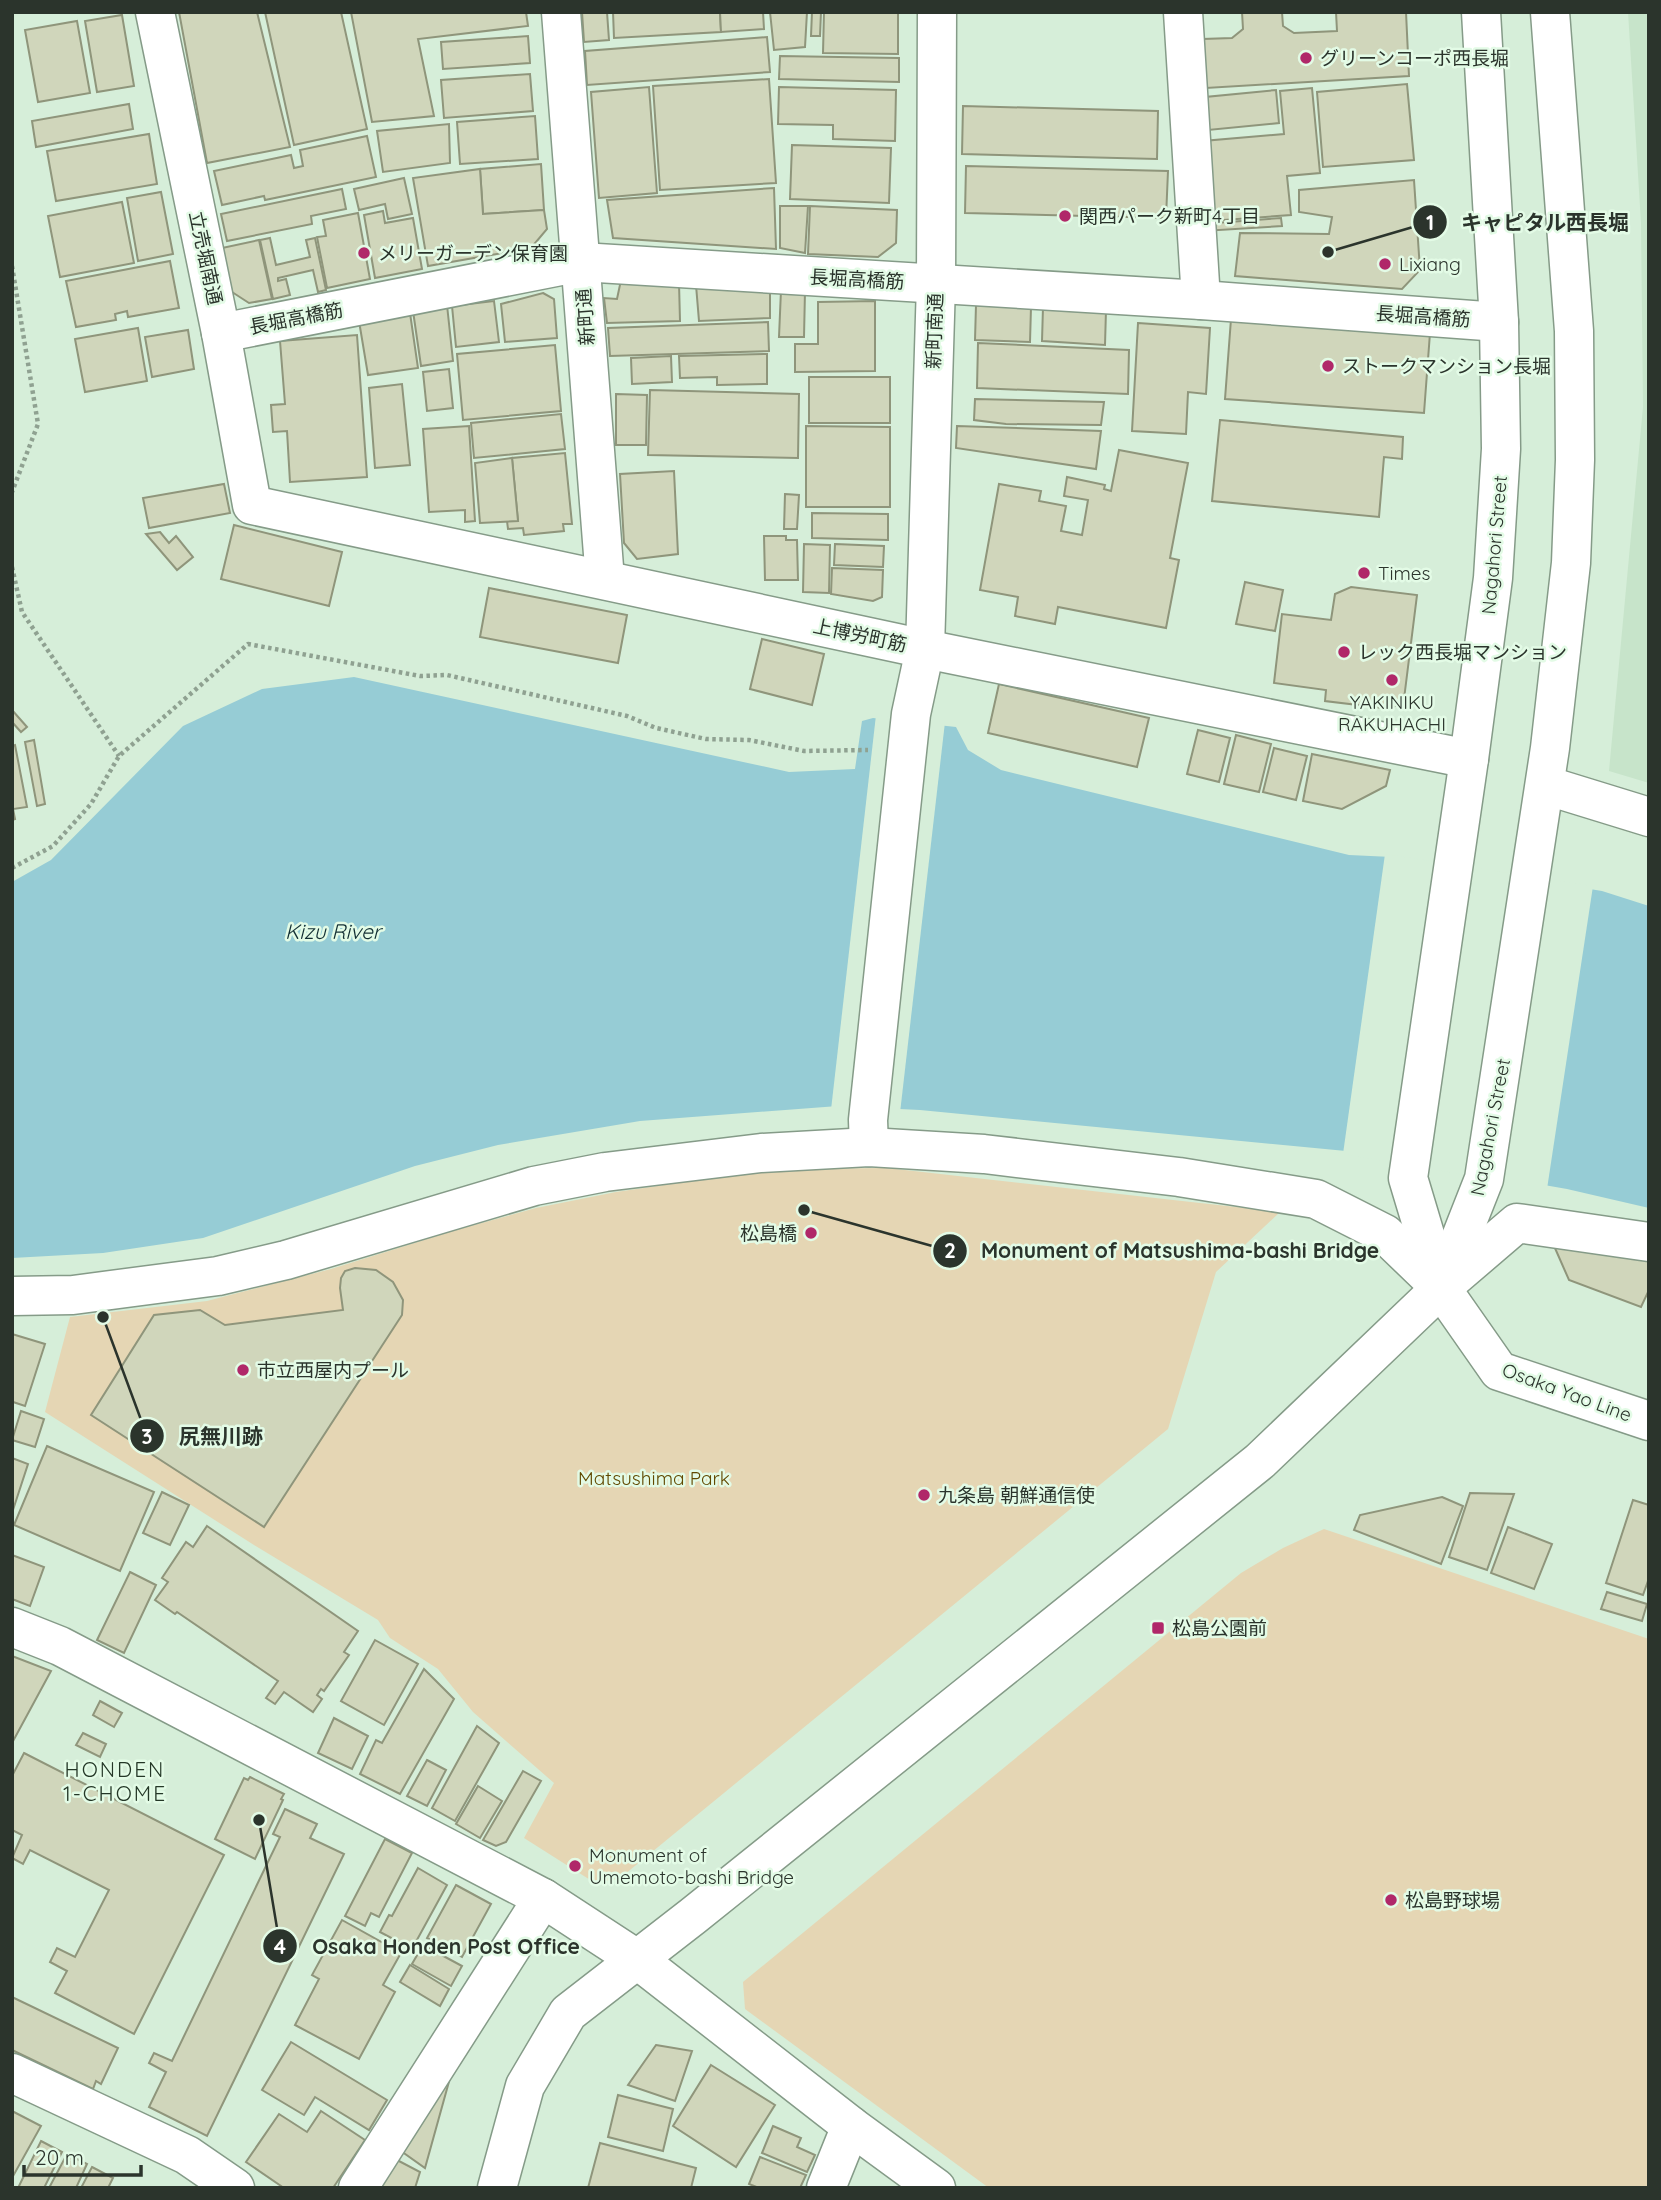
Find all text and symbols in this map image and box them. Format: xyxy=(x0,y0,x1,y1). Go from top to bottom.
place label: グリーンコーポ西長堀 xyxy=(1320,46,1509,70)
marker: グリーンコーポ西長堀 xyxy=(1298,50,1314,66)
callout: キャピタル西長堀 xyxy=(1412,201,1643,243)
place label: 関西パーク新町4丁目 xyxy=(1079,204,1260,228)
marker: 関西パーク新町4丁目 xyxy=(1057,208,1073,224)
street label: 立売堀南通 xyxy=(184,209,228,307)
text: 1 xyxy=(1426,209,1434,235)
text: キャピタル西長堀 xyxy=(1461,209,1629,235)
place label: メリーガーデン保育園 xyxy=(378,241,568,265)
marker: メリーガーデン保育園 xyxy=(356,245,372,261)
place label: Lixiang xyxy=(1399,252,1461,276)
marker: Lixiang xyxy=(1377,256,1393,272)
street label: 長堀高橋筋 xyxy=(809,265,905,293)
street label: 新町通 xyxy=(571,288,599,346)
street label: 新町南通 xyxy=(921,293,947,369)
street label: 長堀高橋筋 xyxy=(247,297,345,339)
street label: 長堀高橋筋 xyxy=(1375,301,1471,331)
place label: ストークマンション長堀 xyxy=(1342,354,1551,378)
marker: ストークマンション長堀 xyxy=(1320,358,1336,374)
street label: Nagahori Street xyxy=(1476,475,1512,615)
place label: Times xyxy=(1378,561,1431,585)
marker: Times xyxy=(1356,565,1372,581)
street label: 上博労町筋 xyxy=(811,613,909,657)
place label: レック西長堀マンション xyxy=(1358,640,1567,664)
marker: レック西長堀マンション xyxy=(1336,644,1352,660)
marker: YAKINIKU RAKUHACHI xyxy=(1384,672,1400,688)
place label: YAKINIKU RAKUHACHI xyxy=(1338,690,1446,736)
water label: Kizu River xyxy=(285,918,384,944)
street label: Nagahori Street xyxy=(1465,1056,1515,1198)
place label: 松島橋 xyxy=(740,1221,797,1245)
marker: 松島橋 xyxy=(803,1225,819,1241)
callout: Monument of Matsushima-bashi Bridge xyxy=(932,1230,1393,1272)
text: 2 xyxy=(944,1237,956,1263)
text: Monument of Matsushima-bashi Bridge xyxy=(981,1237,1379,1263)
street label: Osaka Yao Line xyxy=(1499,1357,1635,1427)
place label: 市立西屋内プール xyxy=(257,1358,409,1382)
marker: 市立西屋内プール xyxy=(235,1362,251,1378)
callout: 尻無川跡 xyxy=(130,1415,277,1457)
text: 3 xyxy=(141,1423,153,1449)
text: 尻無川跡 xyxy=(179,1423,263,1449)
park label: Matsushima Park xyxy=(578,1466,730,1490)
place label: 九条島 朝鮮通信使 xyxy=(938,1483,1095,1507)
marker: 九条島 朝鮮通信使 xyxy=(916,1487,932,1503)
place label: 松島公園前 xyxy=(1172,1616,1267,1640)
marker: 松島公園前 xyxy=(1150,1620,1166,1636)
district label: HONDEN 1-CHOME xyxy=(63,1756,167,1806)
place label: Monument of Umemoto-bashi Bridge xyxy=(589,1843,794,1889)
marker: Monument of Umemoto-bashi Bridge xyxy=(567,1858,583,1874)
place label: 松島野球場 xyxy=(1405,1888,1500,1912)
marker: 松島野球場 xyxy=(1383,1892,1399,1908)
callout: Osaka Honden Post Office xyxy=(263,1925,593,1967)
text: 4 xyxy=(274,1933,286,1959)
text: Osaka Honden Post Office xyxy=(312,1933,580,1959)
scale bar xyxy=(24,2134,142,2178)
text: 20 m xyxy=(35,2144,84,2170)

